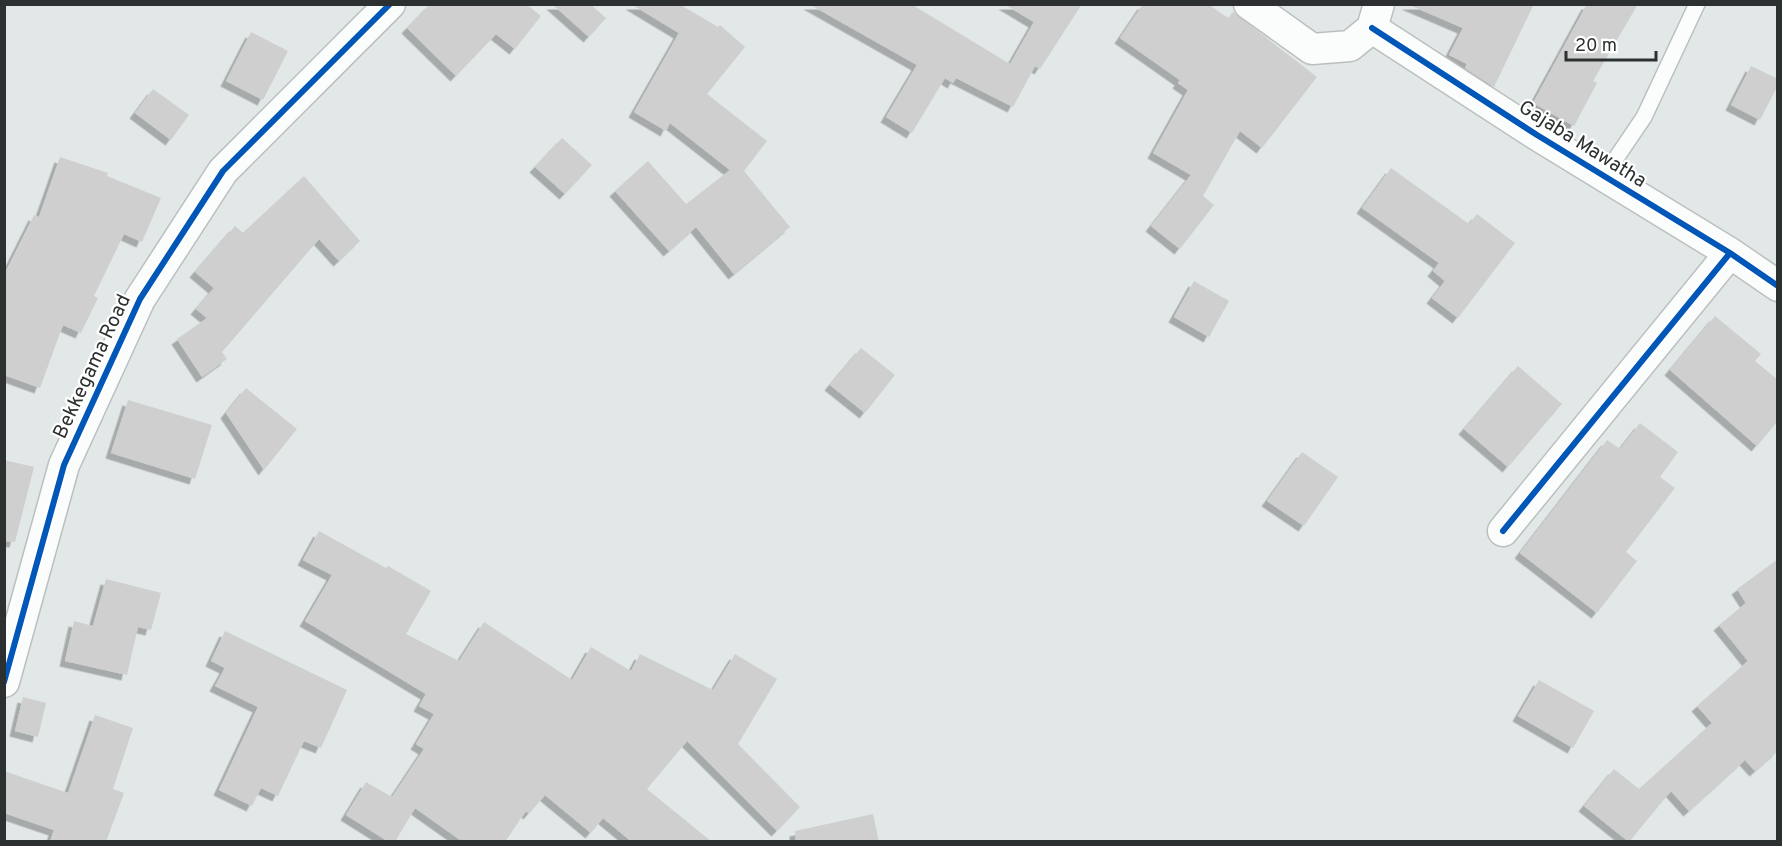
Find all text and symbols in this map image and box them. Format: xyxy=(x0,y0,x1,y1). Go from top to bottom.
scale bar xyxy=(1566,24,1656,62)
text: 20 m xyxy=(1575,35,1617,58)
street label: Gajaba Mawatha xyxy=(1513,95,1651,195)
street label: Bekkegama Road xyxy=(48,290,138,443)

